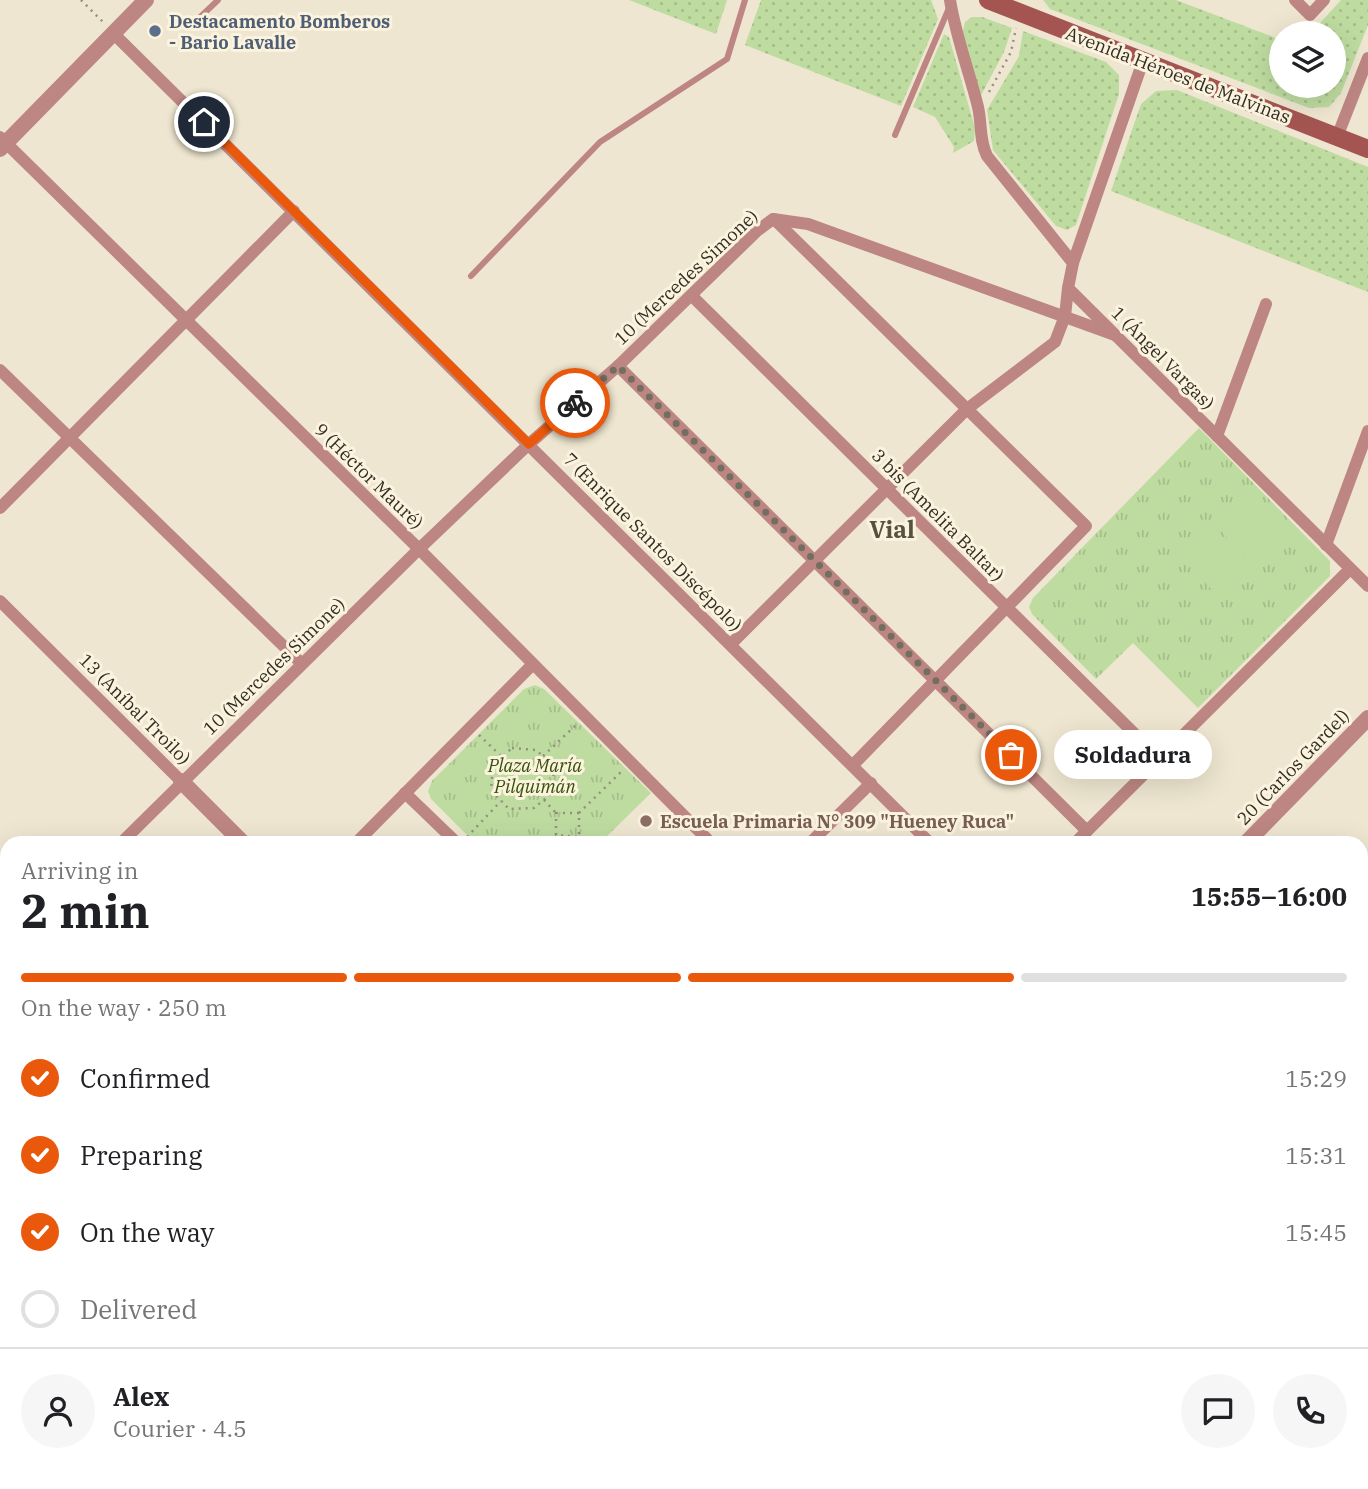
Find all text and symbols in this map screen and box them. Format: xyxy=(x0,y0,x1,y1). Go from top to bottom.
place label: Destacamento Bomberos - Bario Lavalle xyxy=(169,10,390,54)
street label: Avenida Héroes de Malvinas xyxy=(1062,21,1294,129)
map controls xyxy=(1269,21,1346,98)
button: layers xyxy=(1269,21,1346,98)
marker: Destacamento Bomberos - Bario Lavalle xyxy=(147,23,163,39)
pin xyxy=(174,92,234,152)
icon: home xyxy=(185,103,223,141)
street label: 10 (Mercedes Simone) xyxy=(609,204,763,350)
street label: 1 (Ángel Vargas) xyxy=(1107,302,1219,414)
courier xyxy=(540,368,610,438)
icon: bike xyxy=(556,384,594,422)
street label: 9 (Héctor Mauré) xyxy=(310,418,428,534)
street label: 3 bis (Amelita Baltar) xyxy=(867,444,1009,586)
street label: 7 (Enrique Santos Discépolo) xyxy=(559,448,747,636)
district label: Vial xyxy=(869,513,915,545)
street label: 10 (Mercedes Simone) xyxy=(198,592,350,740)
street label: 13 (Aníbal Troilo) xyxy=(74,648,196,770)
street label: 20 (Carlos Gardel) xyxy=(1232,704,1354,830)
pin xyxy=(981,725,1041,785)
callout: Soldadura xyxy=(1053,730,1210,780)
icon: bag xyxy=(992,736,1030,774)
text: Soldadura xyxy=(1075,739,1191,769)
park label: Plaza María Pilquimán xyxy=(487,754,582,798)
place label: Escuela Primaria N° 309 "Hueney Ruca" xyxy=(660,810,1014,833)
marker: Escuela Primaria N° 309 "Hueney Ruca" xyxy=(638,813,654,829)
text: Arriving in xyxy=(21,855,138,885)
text: 15:55–16:00 xyxy=(1191,879,1347,913)
text: 2 min xyxy=(21,881,150,941)
text: On the way · 250 m xyxy=(21,992,227,1022)
icon: check xyxy=(21,1059,59,1097)
text: Confirmed xyxy=(80,1061,211,1095)
text: 15:29 xyxy=(1285,1063,1347,1093)
icon: check xyxy=(21,1136,59,1174)
text: Preparing xyxy=(80,1138,202,1172)
text: 15:31 xyxy=(1285,1140,1347,1170)
icon: check xyxy=(21,1213,59,1251)
text: On the way xyxy=(80,1215,214,1249)
text: 15:45 xyxy=(1285,1217,1347,1247)
text: Delivered xyxy=(80,1292,197,1326)
button: person xyxy=(21,1374,95,1448)
button: chat xyxy=(1181,1374,1255,1448)
button: phone xyxy=(1273,1374,1347,1448)
text: Alex xyxy=(113,1379,169,1413)
text: Courier · 4.5 xyxy=(113,1413,247,1443)

